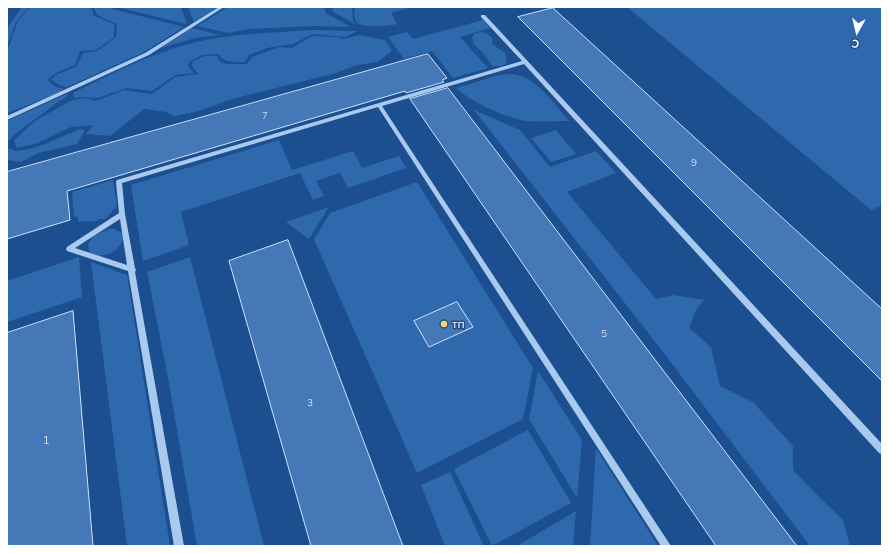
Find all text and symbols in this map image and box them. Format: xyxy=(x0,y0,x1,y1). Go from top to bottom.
north arrow xyxy=(837,12,877,52)
text: С xyxy=(851,36,860,51)
house number: 7 xyxy=(262,111,268,121)
house number: 9 xyxy=(691,157,697,169)
place label: тп xyxy=(452,317,465,331)
marker: тп xyxy=(439,319,449,329)
house number: 5 xyxy=(601,328,607,340)
house number: 3 xyxy=(307,397,313,409)
house number: 1 xyxy=(42,433,50,447)

